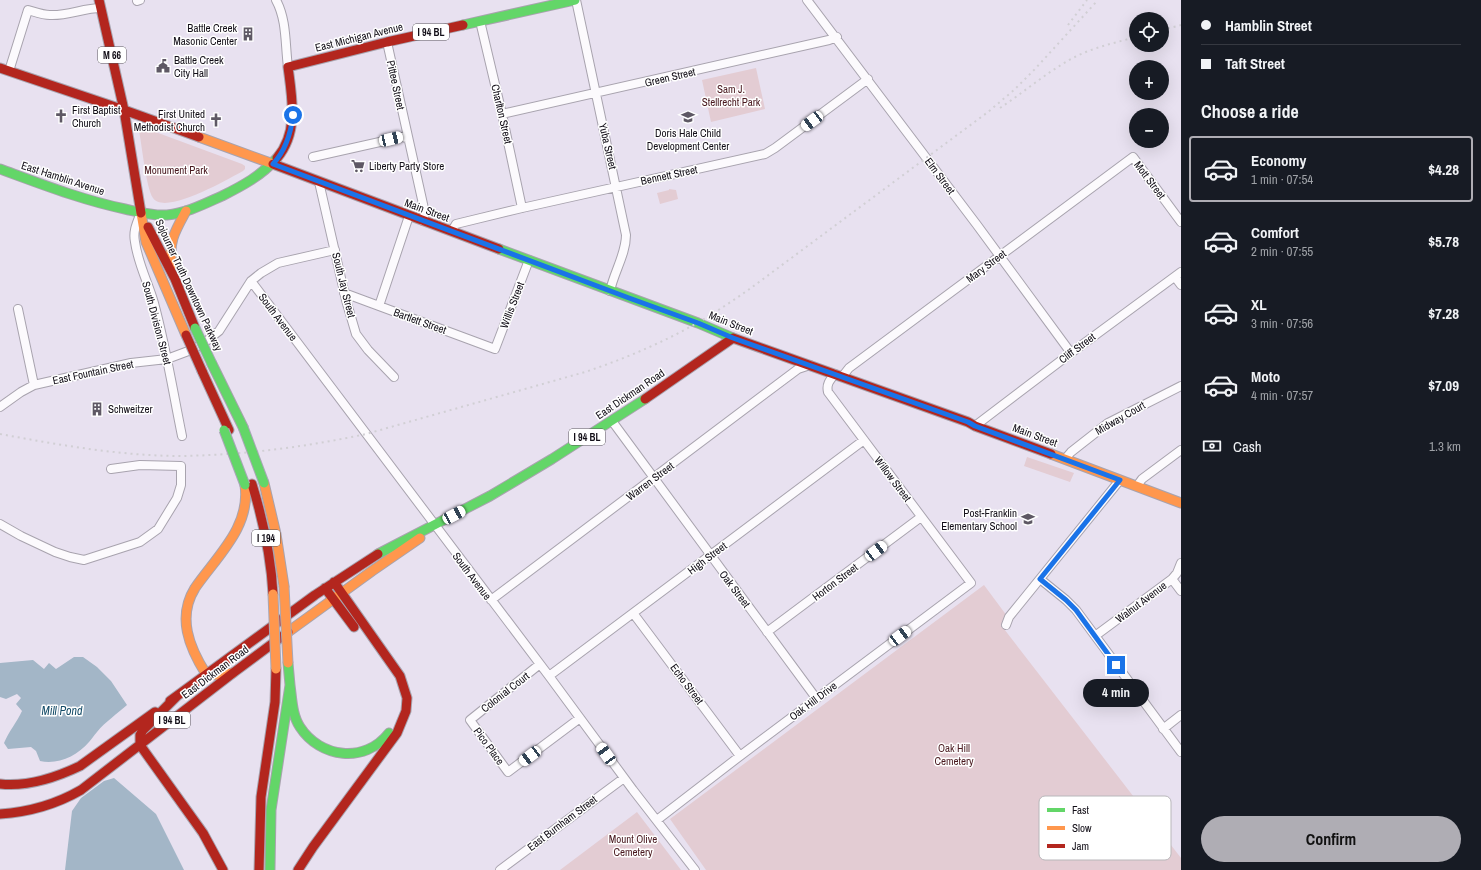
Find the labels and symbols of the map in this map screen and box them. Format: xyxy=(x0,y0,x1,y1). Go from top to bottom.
street label: East Michigan Avenue xyxy=(314,19,404,55)
place label: Battle Creek Masonic Center xyxy=(173,21,237,48)
road number: I 94 BL xyxy=(413,24,449,40)
building icon: Battle Creek Masonic Center xyxy=(240,26,256,42)
road number: M 66 xyxy=(98,47,126,63)
place label: Battle Creek City Hall xyxy=(174,53,224,80)
public building icon: Battle Creek City Hall xyxy=(155,58,171,74)
street label: Pittee Street xyxy=(384,59,408,111)
street label: Green Street xyxy=(643,64,697,90)
park label: Sam J. Stellrecht Park xyxy=(702,82,761,109)
street label: Charlton Street xyxy=(488,83,516,146)
place label: First Baptist Church xyxy=(72,103,121,130)
route start xyxy=(284,106,302,124)
place label: First United Methodist Church xyxy=(134,107,205,134)
church icon: First Baptist Church xyxy=(53,108,69,124)
school or university icon: Doris Hale Child Development Center xyxy=(680,109,696,125)
car xyxy=(799,109,825,133)
church icon: First United Methodist Church xyxy=(208,112,224,128)
street label: Yuba Street xyxy=(596,121,620,171)
place label: Doris Hale Child Development Center xyxy=(647,126,729,153)
car xyxy=(378,130,404,148)
street label: Elm Street xyxy=(922,155,959,197)
street label: East Hamblin Avenue xyxy=(20,158,106,198)
supermarket icon: Liberty Party Store xyxy=(350,158,366,174)
street label: Mott Street xyxy=(1131,158,1169,202)
place label: Liberty Party Store xyxy=(369,159,444,173)
street label: Bennett Street xyxy=(639,162,699,188)
park label: Monument Park xyxy=(144,163,208,177)
street label: Main Street xyxy=(403,195,452,225)
street label: Sojourner Truth Downtown Parkway xyxy=(152,217,226,354)
street label: Mary Street xyxy=(963,246,1009,286)
street label: South Jay Street xyxy=(329,251,359,320)
street label: Willis Street xyxy=(497,279,527,330)
street label: South Division Street xyxy=(139,280,175,367)
street label: South Avenue xyxy=(256,290,300,344)
street label: Bartlett Street xyxy=(392,305,449,337)
street label: Main Street xyxy=(707,308,756,338)
street label: Cliff Street xyxy=(1056,329,1099,366)
street label: East Fountain Street xyxy=(51,356,135,387)
street label: East Dickman Road xyxy=(593,366,667,422)
street label: Midway Court xyxy=(1092,398,1148,438)
building icon: Schweitzer xyxy=(89,401,105,417)
place label: Schweitzer xyxy=(108,402,153,416)
street label: Main Street xyxy=(1011,420,1060,450)
road number: I 94 BL xyxy=(569,429,605,445)
street label: Willow Street xyxy=(871,454,915,505)
street label: Warren Street xyxy=(623,458,677,503)
car xyxy=(441,504,467,526)
place label: Post-Franklin Elementary School xyxy=(941,506,1017,533)
school or university icon: Post-Franklin Elementary School xyxy=(1020,511,1036,527)
road number: I 194 xyxy=(252,530,280,546)
street label: High Street xyxy=(685,538,730,577)
car xyxy=(863,539,889,563)
street label: South Avenue xyxy=(450,549,494,603)
street label: Horton Street xyxy=(809,560,861,604)
street label: Oak Street xyxy=(716,568,754,611)
street label: Walnut Avenue xyxy=(1113,578,1169,626)
car xyxy=(887,624,913,648)
street label: East Dickman Road xyxy=(179,642,251,702)
route end xyxy=(1107,656,1125,674)
street label: Echo Street xyxy=(667,661,707,707)
street label: Colonial Court xyxy=(478,668,532,715)
street label: Oak Hill Drive xyxy=(786,679,840,723)
callout: 4 min xyxy=(1083,679,1149,707)
water label: Mill Pond xyxy=(41,703,83,719)
road number: I 94 BL xyxy=(154,712,190,728)
street label: Pico Place xyxy=(471,724,507,768)
car xyxy=(594,741,618,767)
park label: Oak Hill Cemetery xyxy=(934,741,974,768)
car xyxy=(517,744,543,768)
street label: East Burnham Street xyxy=(524,792,600,854)
legend xyxy=(1039,796,1171,860)
text: Fast xyxy=(1072,803,1090,817)
text: Slow xyxy=(1072,821,1092,835)
park label: Mount Olive Cemetery xyxy=(609,832,657,859)
text: Jam xyxy=(1072,839,1089,853)

